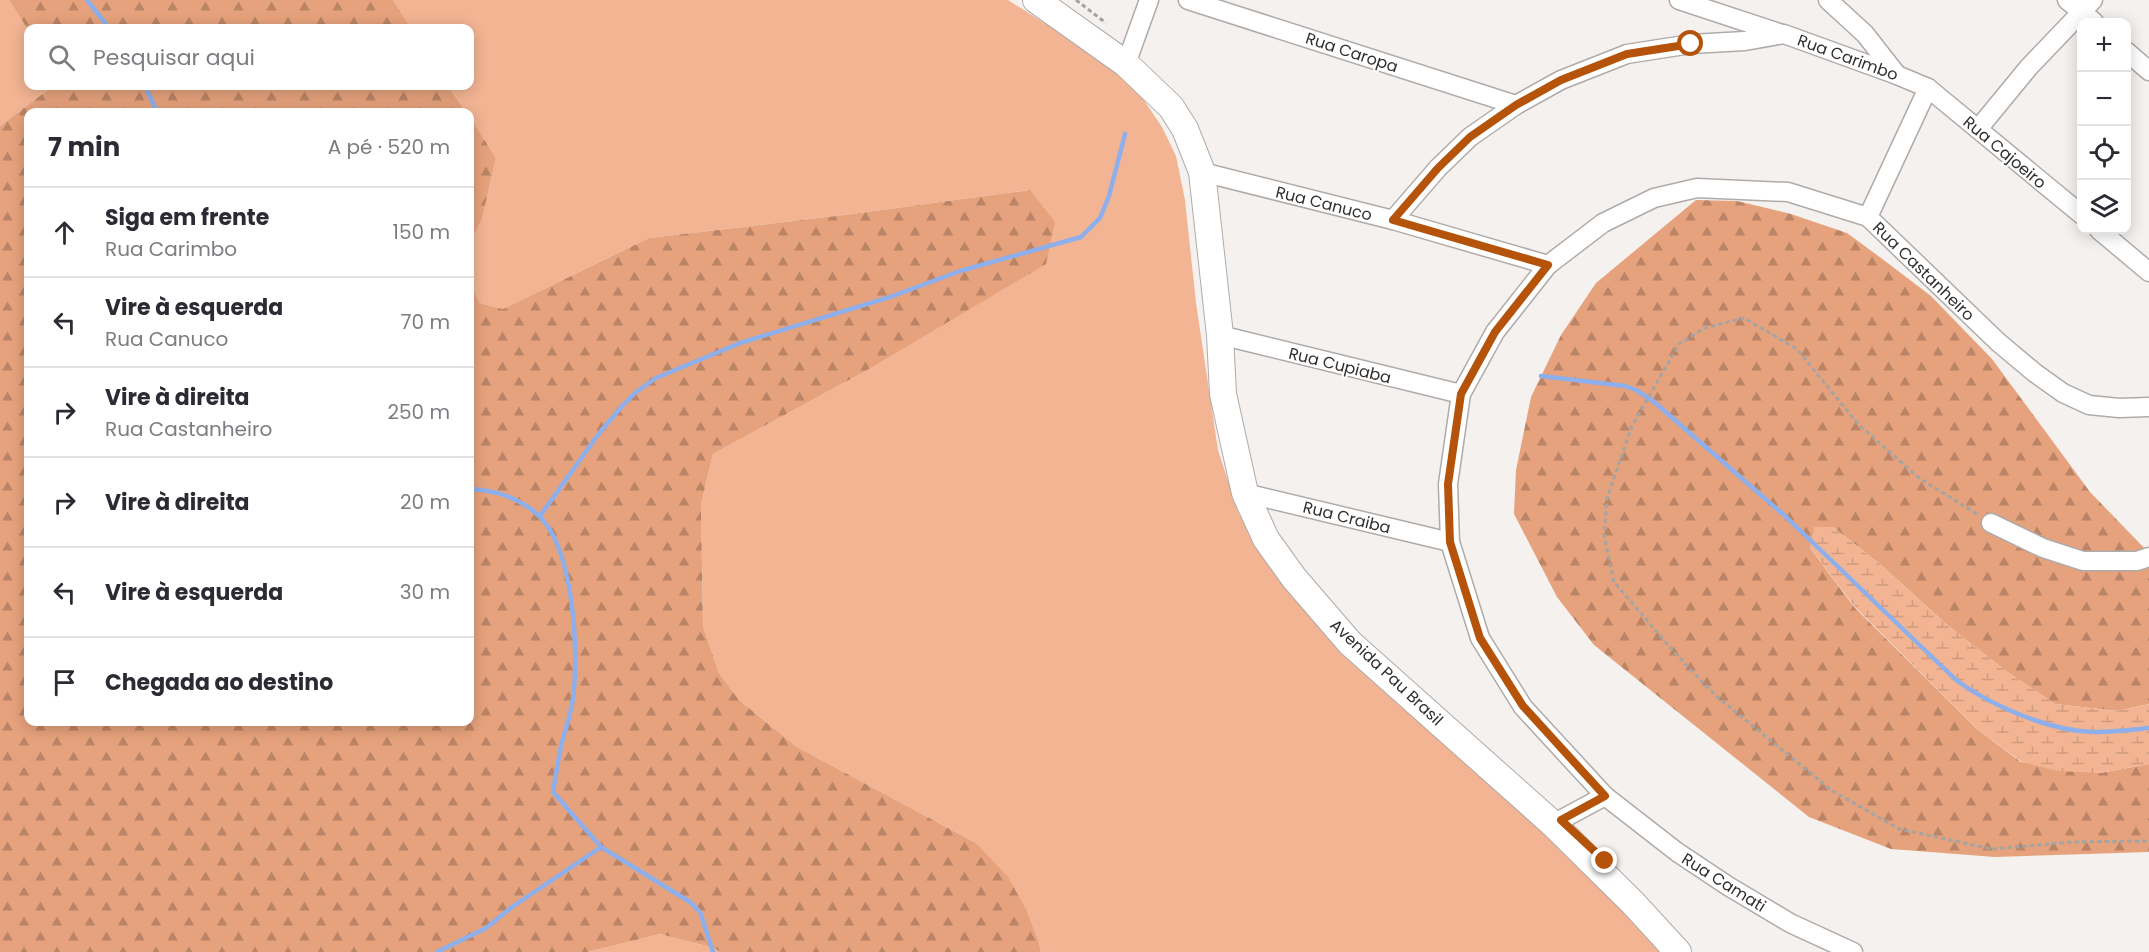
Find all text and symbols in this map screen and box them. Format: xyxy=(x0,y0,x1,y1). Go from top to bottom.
map controls xyxy=(2077,18,2131,234)
button: + xyxy=(2077,18,2131,72)
search box xyxy=(24,24,474,90)
street label: Rua Caropa xyxy=(1303,27,1401,78)
street label: Rua Carimbo xyxy=(1794,29,1901,86)
route start xyxy=(1677,30,1703,56)
icon: search xyxy=(45,41,78,74)
text: Pesquisar aqui xyxy=(93,42,255,73)
button: − xyxy=(2077,72,2131,126)
street label: Rua Cajoeiro xyxy=(1958,111,2051,194)
button: locate xyxy=(2077,126,2131,180)
text: 7 min xyxy=(48,129,120,165)
text: A pé · 520 m xyxy=(328,133,450,161)
street label: Rua Canuco xyxy=(1273,180,1375,227)
button: layers xyxy=(2077,180,2131,234)
text: Siga em frente xyxy=(105,202,269,233)
icon: ahead xyxy=(48,216,81,249)
street label: Rua Castanheiro xyxy=(1868,217,1980,326)
text: 150 m xyxy=(393,218,450,246)
text: Rua Carimbo xyxy=(105,235,237,263)
text: Vire à esquerda xyxy=(105,292,283,323)
icon: left xyxy=(48,306,81,339)
text: 70 m xyxy=(401,308,450,336)
text: Rua Canuco xyxy=(105,325,228,353)
street label: Rua Cupiaba xyxy=(1286,342,1394,389)
text: Vire à direita xyxy=(105,382,250,413)
icon: right xyxy=(48,396,81,429)
text: 250 m xyxy=(387,398,450,426)
text: Rua Castanheiro xyxy=(105,415,272,443)
icon: right xyxy=(48,486,81,519)
text: Vire à direita xyxy=(105,487,250,518)
text: 20 m xyxy=(400,488,450,516)
street label: Rua Craiba xyxy=(1301,495,1393,540)
icon: left xyxy=(48,576,81,609)
text: Vire à esquerda xyxy=(105,577,283,608)
text: 30 m xyxy=(400,578,450,606)
street label: Avenida Pau Brasil xyxy=(1325,614,1448,731)
icon: arrive xyxy=(48,666,81,699)
text: Chegada ao destino xyxy=(105,667,333,698)
route end xyxy=(1591,847,1617,873)
street label: Rua Camati xyxy=(1677,847,1770,917)

